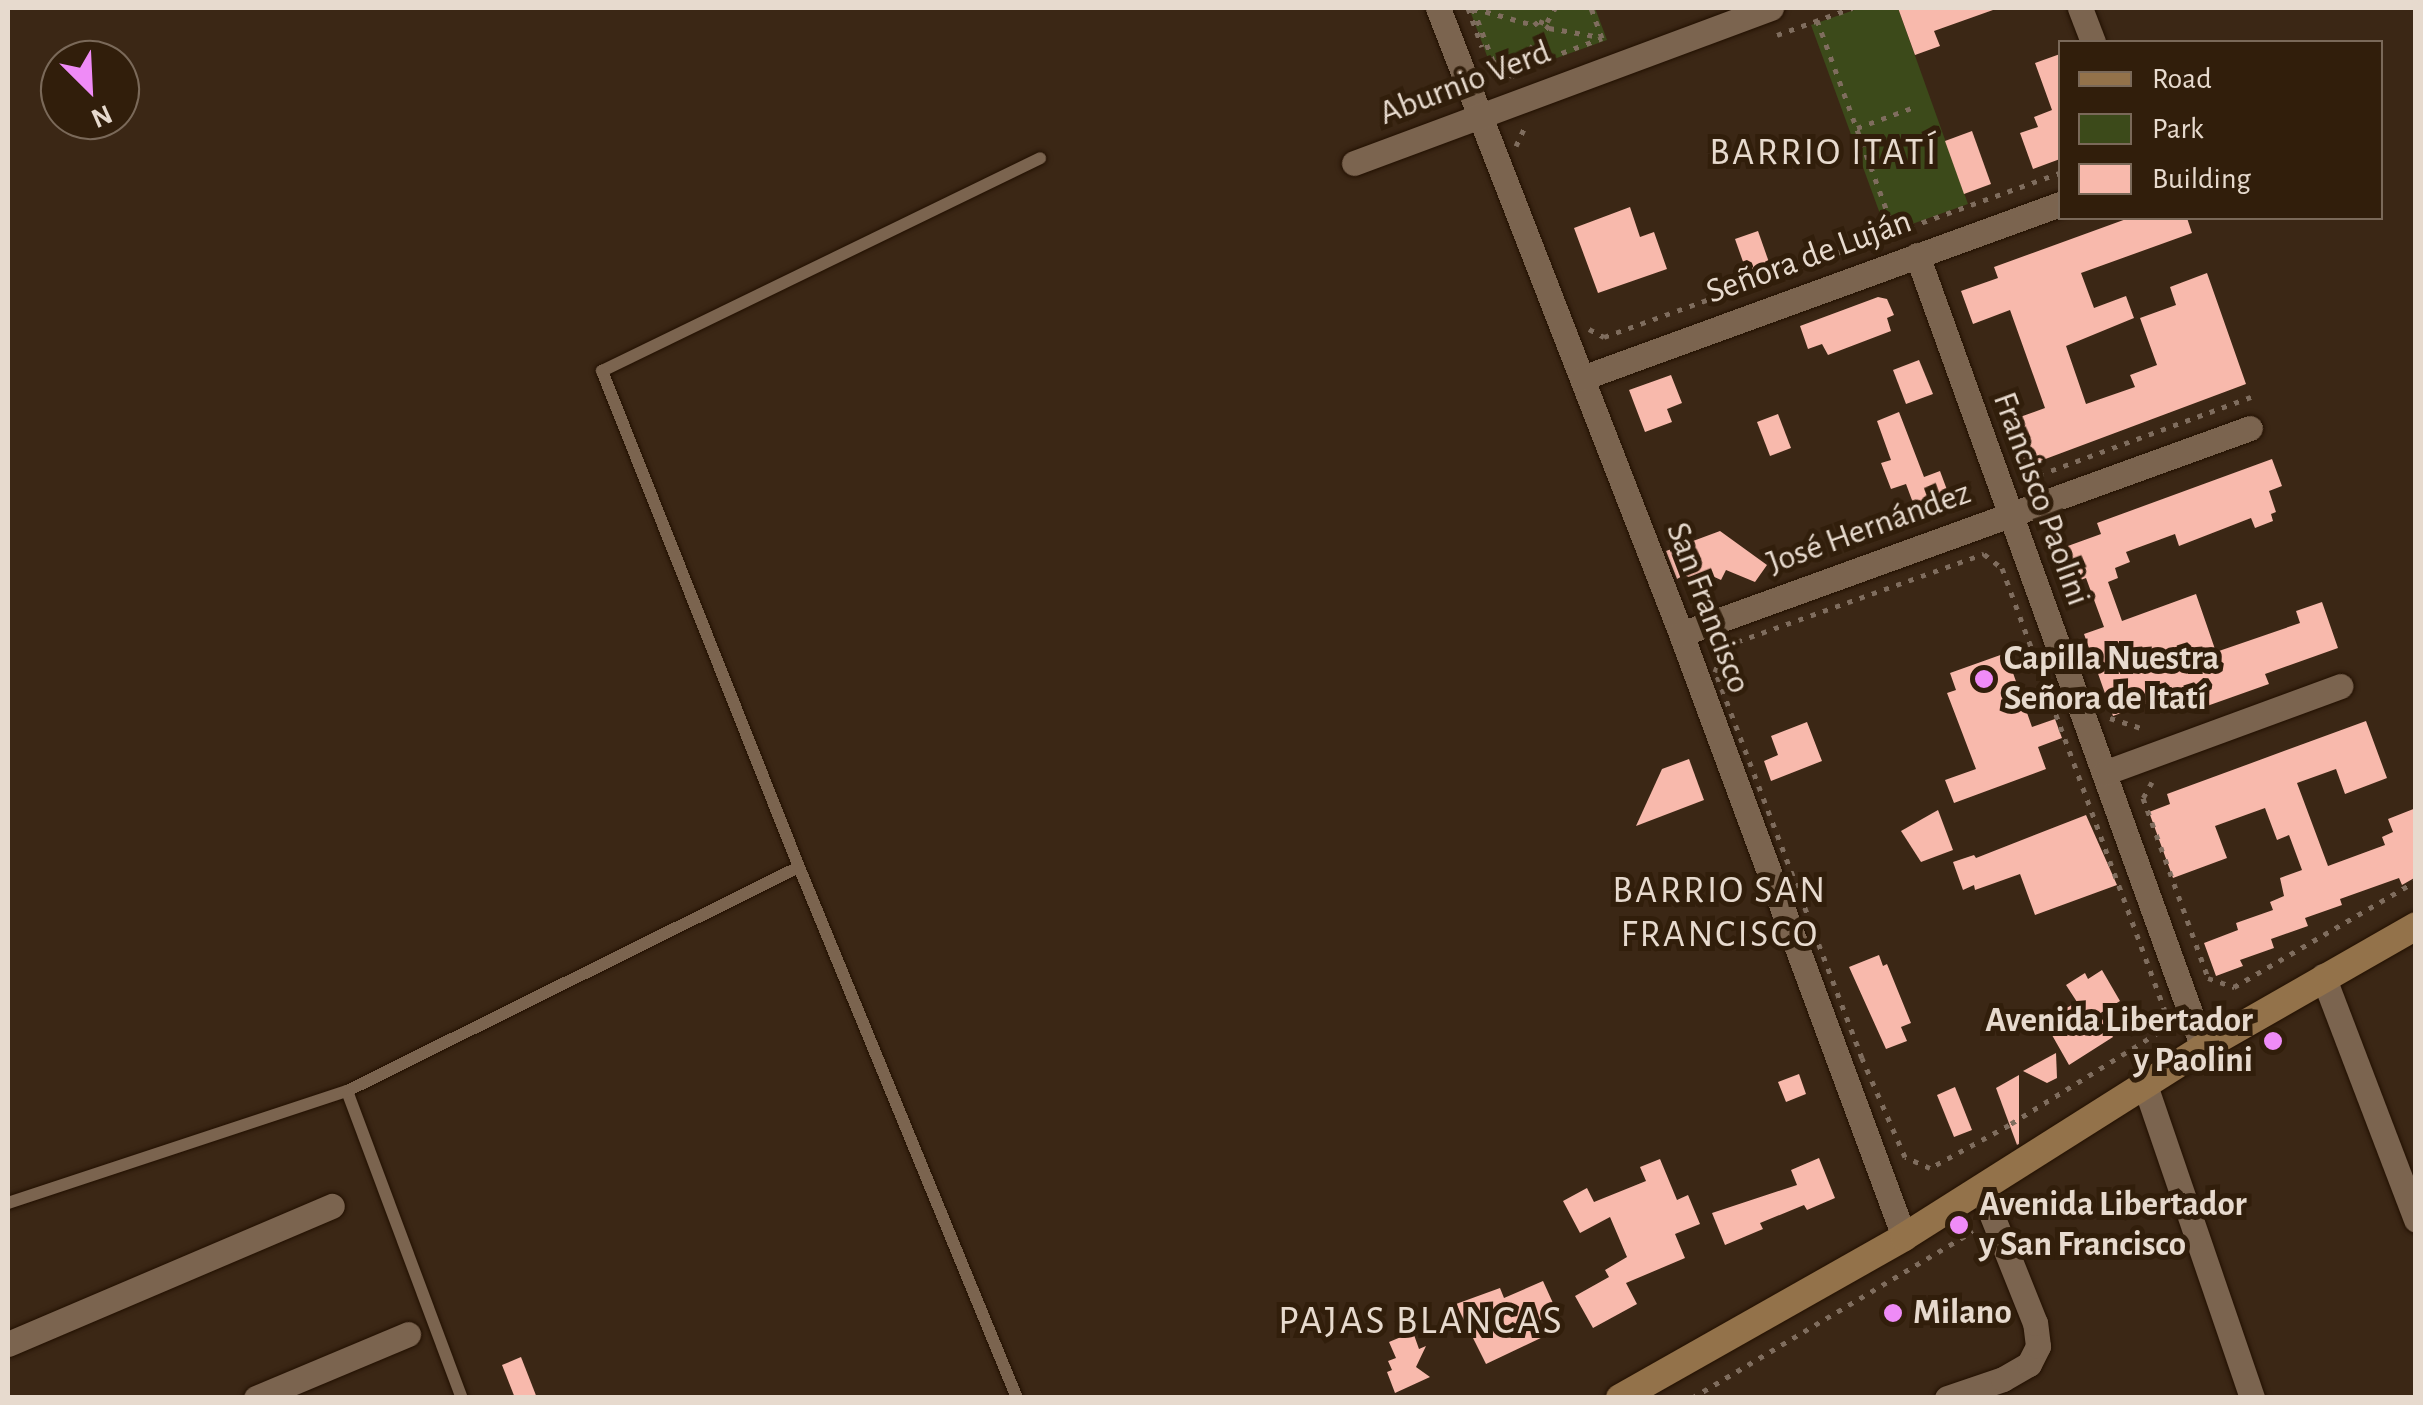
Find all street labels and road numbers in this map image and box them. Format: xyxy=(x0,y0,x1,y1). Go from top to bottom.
street label: Aburnio Verd xyxy=(1373,31,1557,135)
street label: Señora de Luján xyxy=(1701,200,1917,314)
street label: Francisco Paolini xyxy=(1983,386,2099,612)
street label: José Hernández xyxy=(1762,472,1976,584)
street label: San Francisco xyxy=(1656,517,1760,699)

